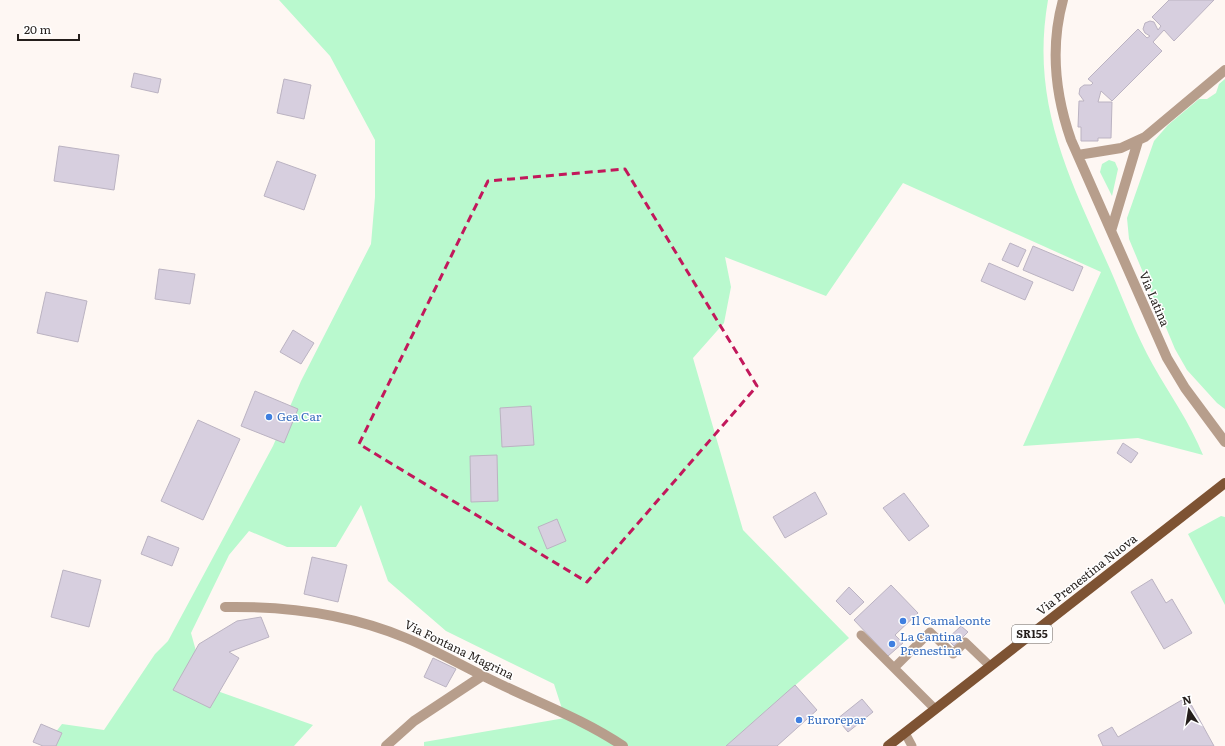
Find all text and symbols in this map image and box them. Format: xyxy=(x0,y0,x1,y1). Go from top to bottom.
scale bar xyxy=(18,16,79,42)
text: 20 m xyxy=(24,20,51,38)
street label: Via Latina xyxy=(1135,268,1175,330)
place label: Gea Car xyxy=(277,407,322,425)
marker: Gea Car xyxy=(264,412,274,422)
street label: Via Prenestina Nuova xyxy=(1032,529,1141,619)
place label: Il Camaleonte xyxy=(911,611,991,629)
street label: Via Fontana Magrina xyxy=(402,615,518,684)
marker: Il Camaleonte xyxy=(898,616,908,626)
road number: SR155 xyxy=(1012,625,1052,643)
place label: La Cantina Prenestina xyxy=(900,627,963,659)
marker: La Cantina Prenestina xyxy=(887,639,897,649)
north arrow xyxy=(1169,690,1209,730)
text: N xyxy=(1181,690,1193,708)
place label: Eurorepar xyxy=(807,710,866,728)
marker: Eurorepar xyxy=(794,715,804,725)

